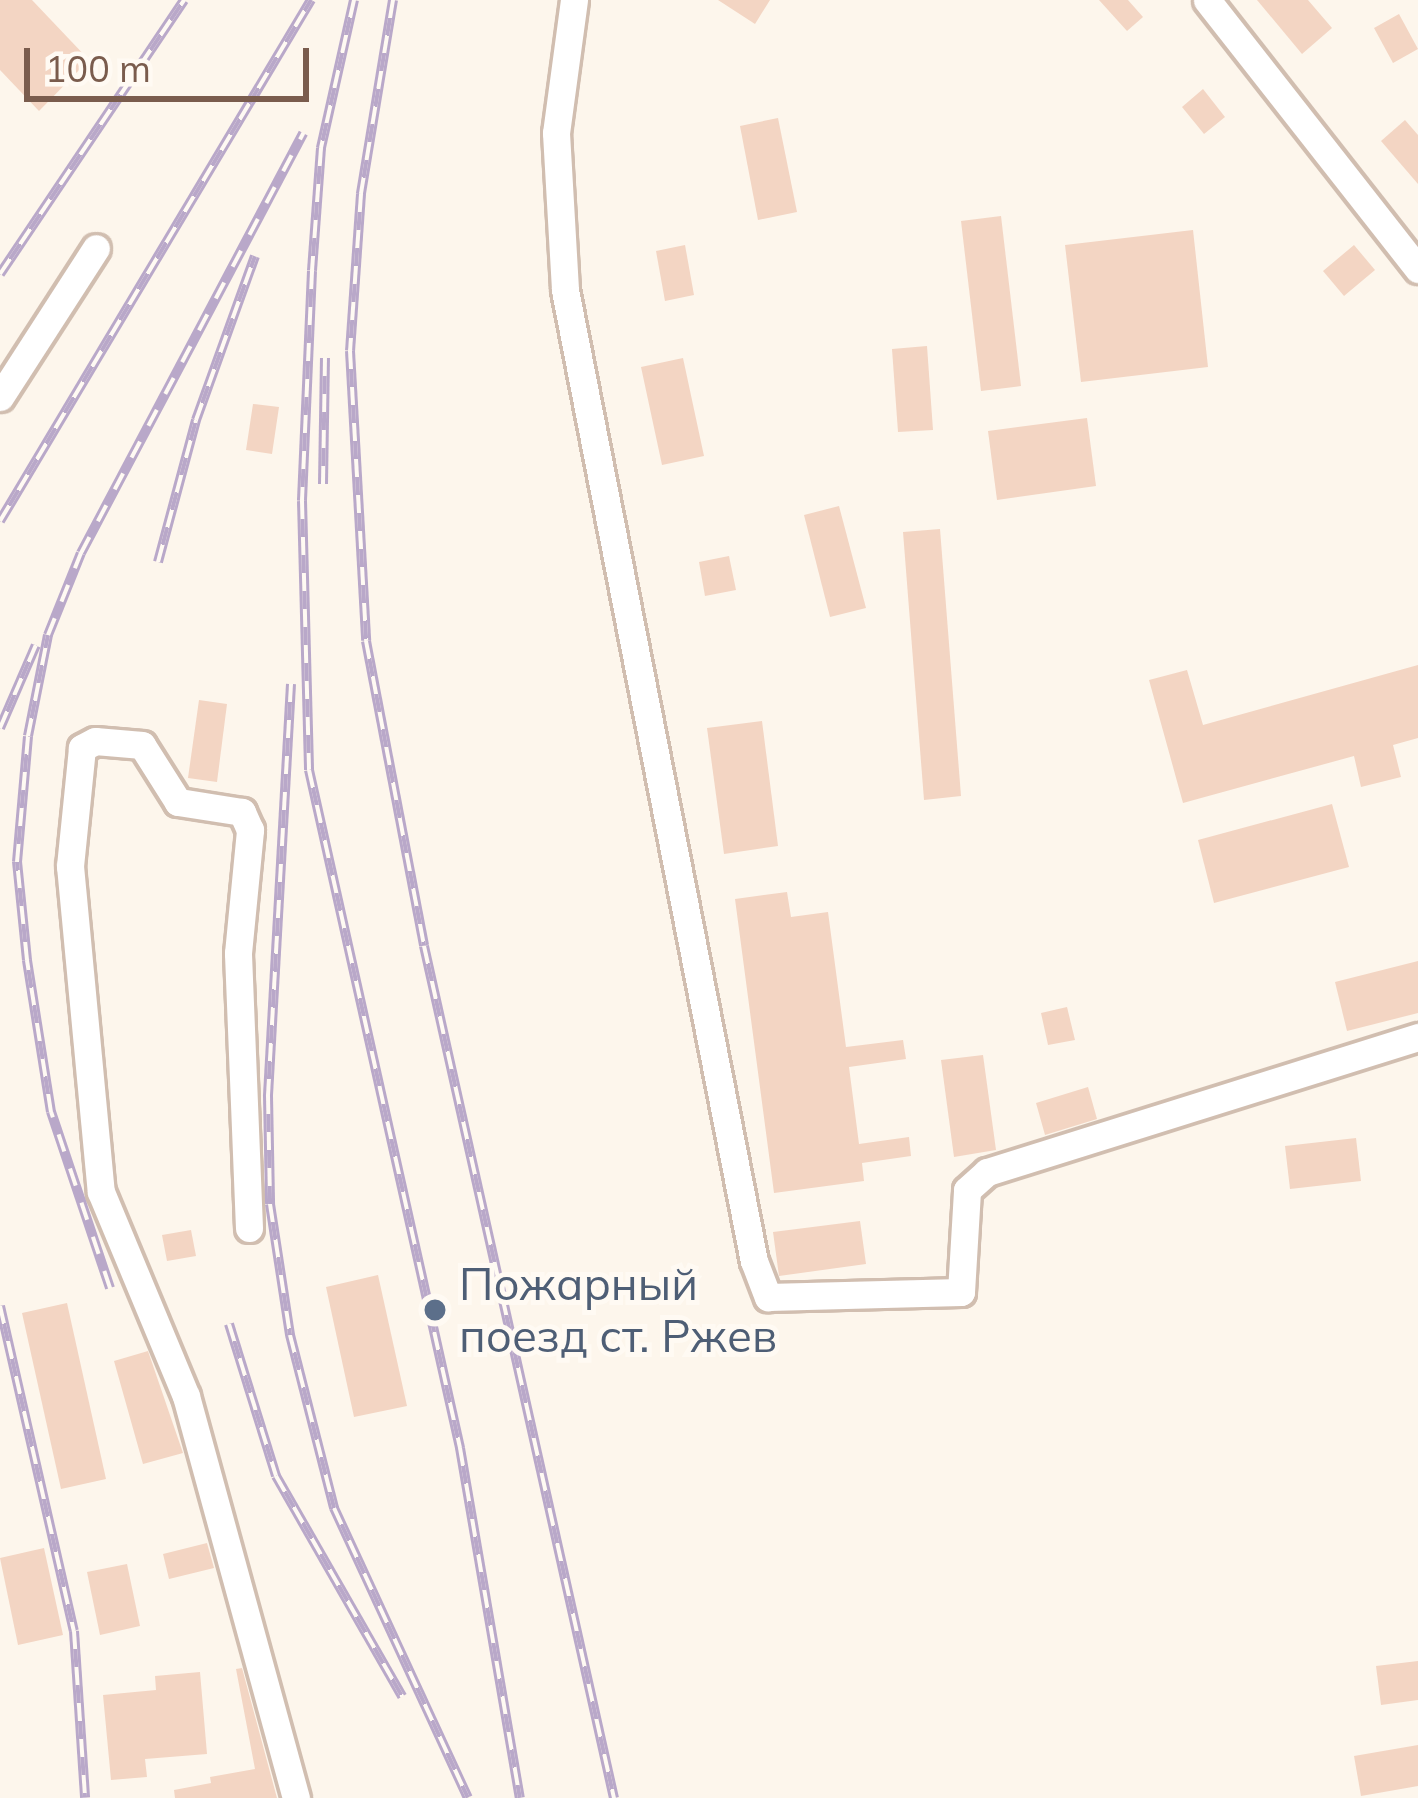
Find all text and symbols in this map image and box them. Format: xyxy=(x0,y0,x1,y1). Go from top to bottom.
scale bar xyxy=(30,24,315,98)
text: 100 m xyxy=(45,46,151,91)
place label: Пожарный поезд ст. Ржев xyxy=(459,1257,777,1363)
marker: Пожарный поезд ст. Ржев xyxy=(422,1297,448,1323)

